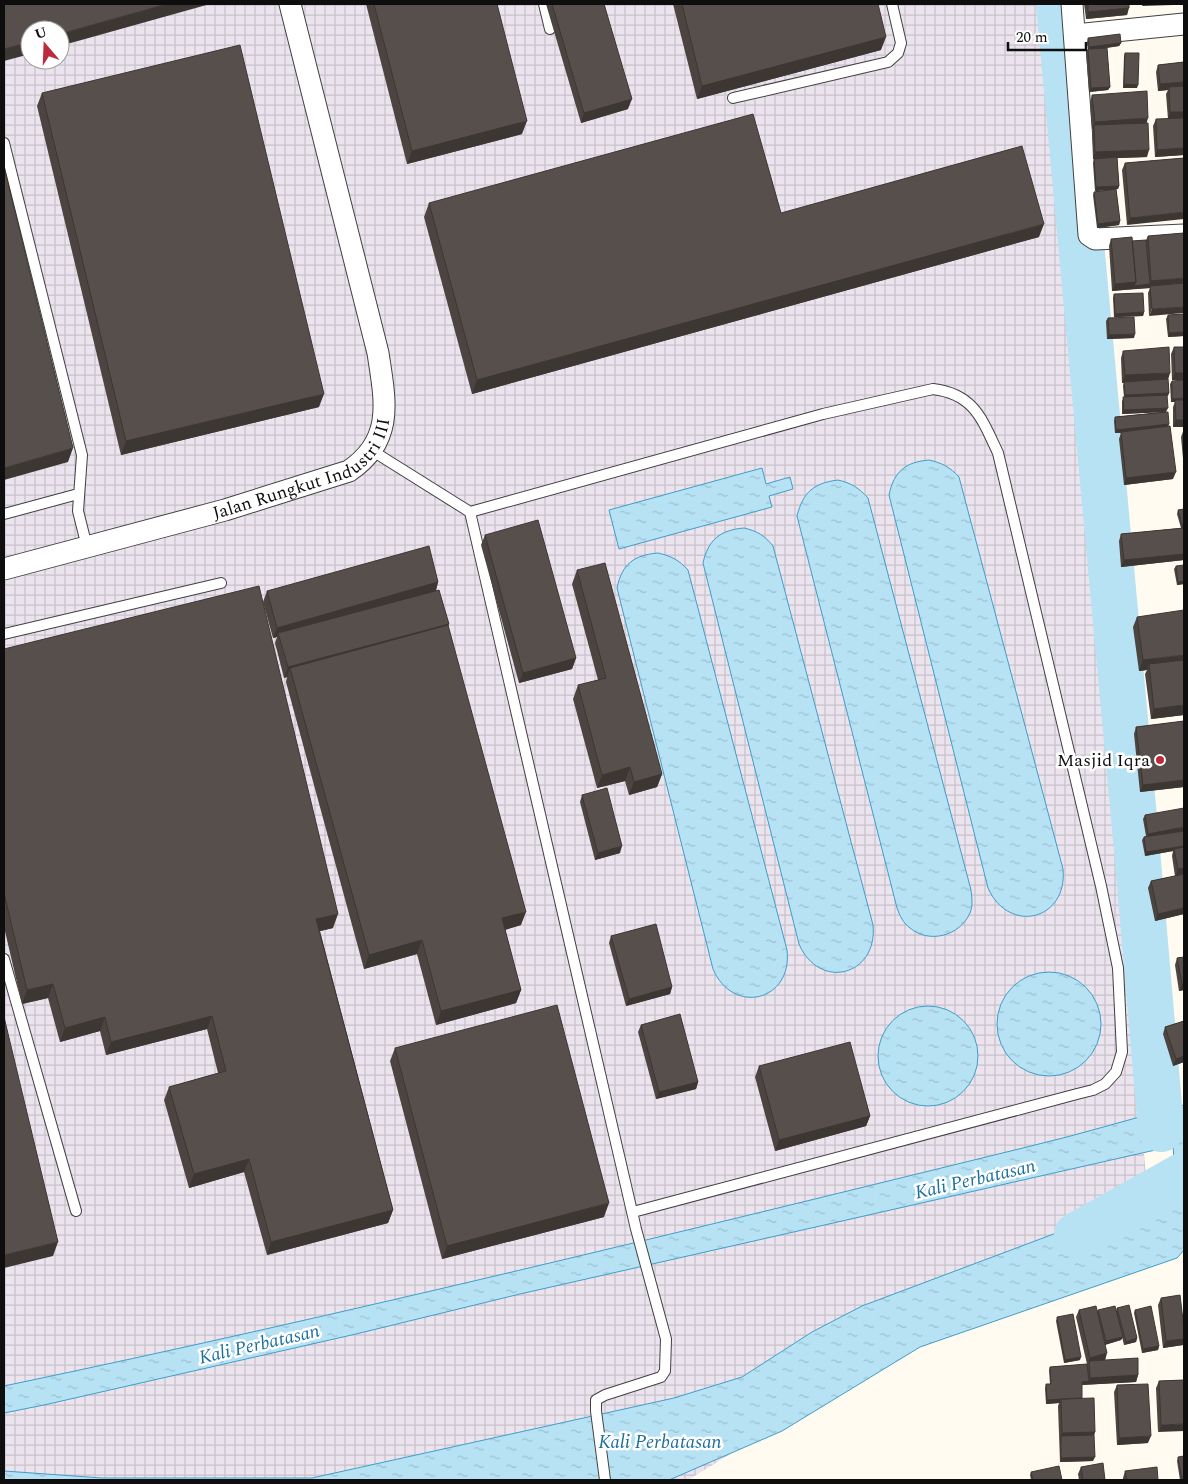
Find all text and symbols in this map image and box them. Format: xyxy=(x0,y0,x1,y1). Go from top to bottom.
north arrow xyxy=(20,20,70,70)
scale bar xyxy=(1008,20,1086,52)
text: U xyxy=(32,21,50,45)
text: 20 m xyxy=(1016,26,1048,49)
street label: Jalan Rungkut Industri III xyxy=(210,416,397,527)
place label: Masjid Iqra xyxy=(1057,747,1150,774)
marker: Masjid Iqra xyxy=(1154,754,1166,766)
water label: Kali Perbatasan xyxy=(912,1151,1039,1207)
water label: Kali Perbatasan xyxy=(196,1316,323,1372)
water label: Kali Perbatasan xyxy=(598,1428,722,1457)

